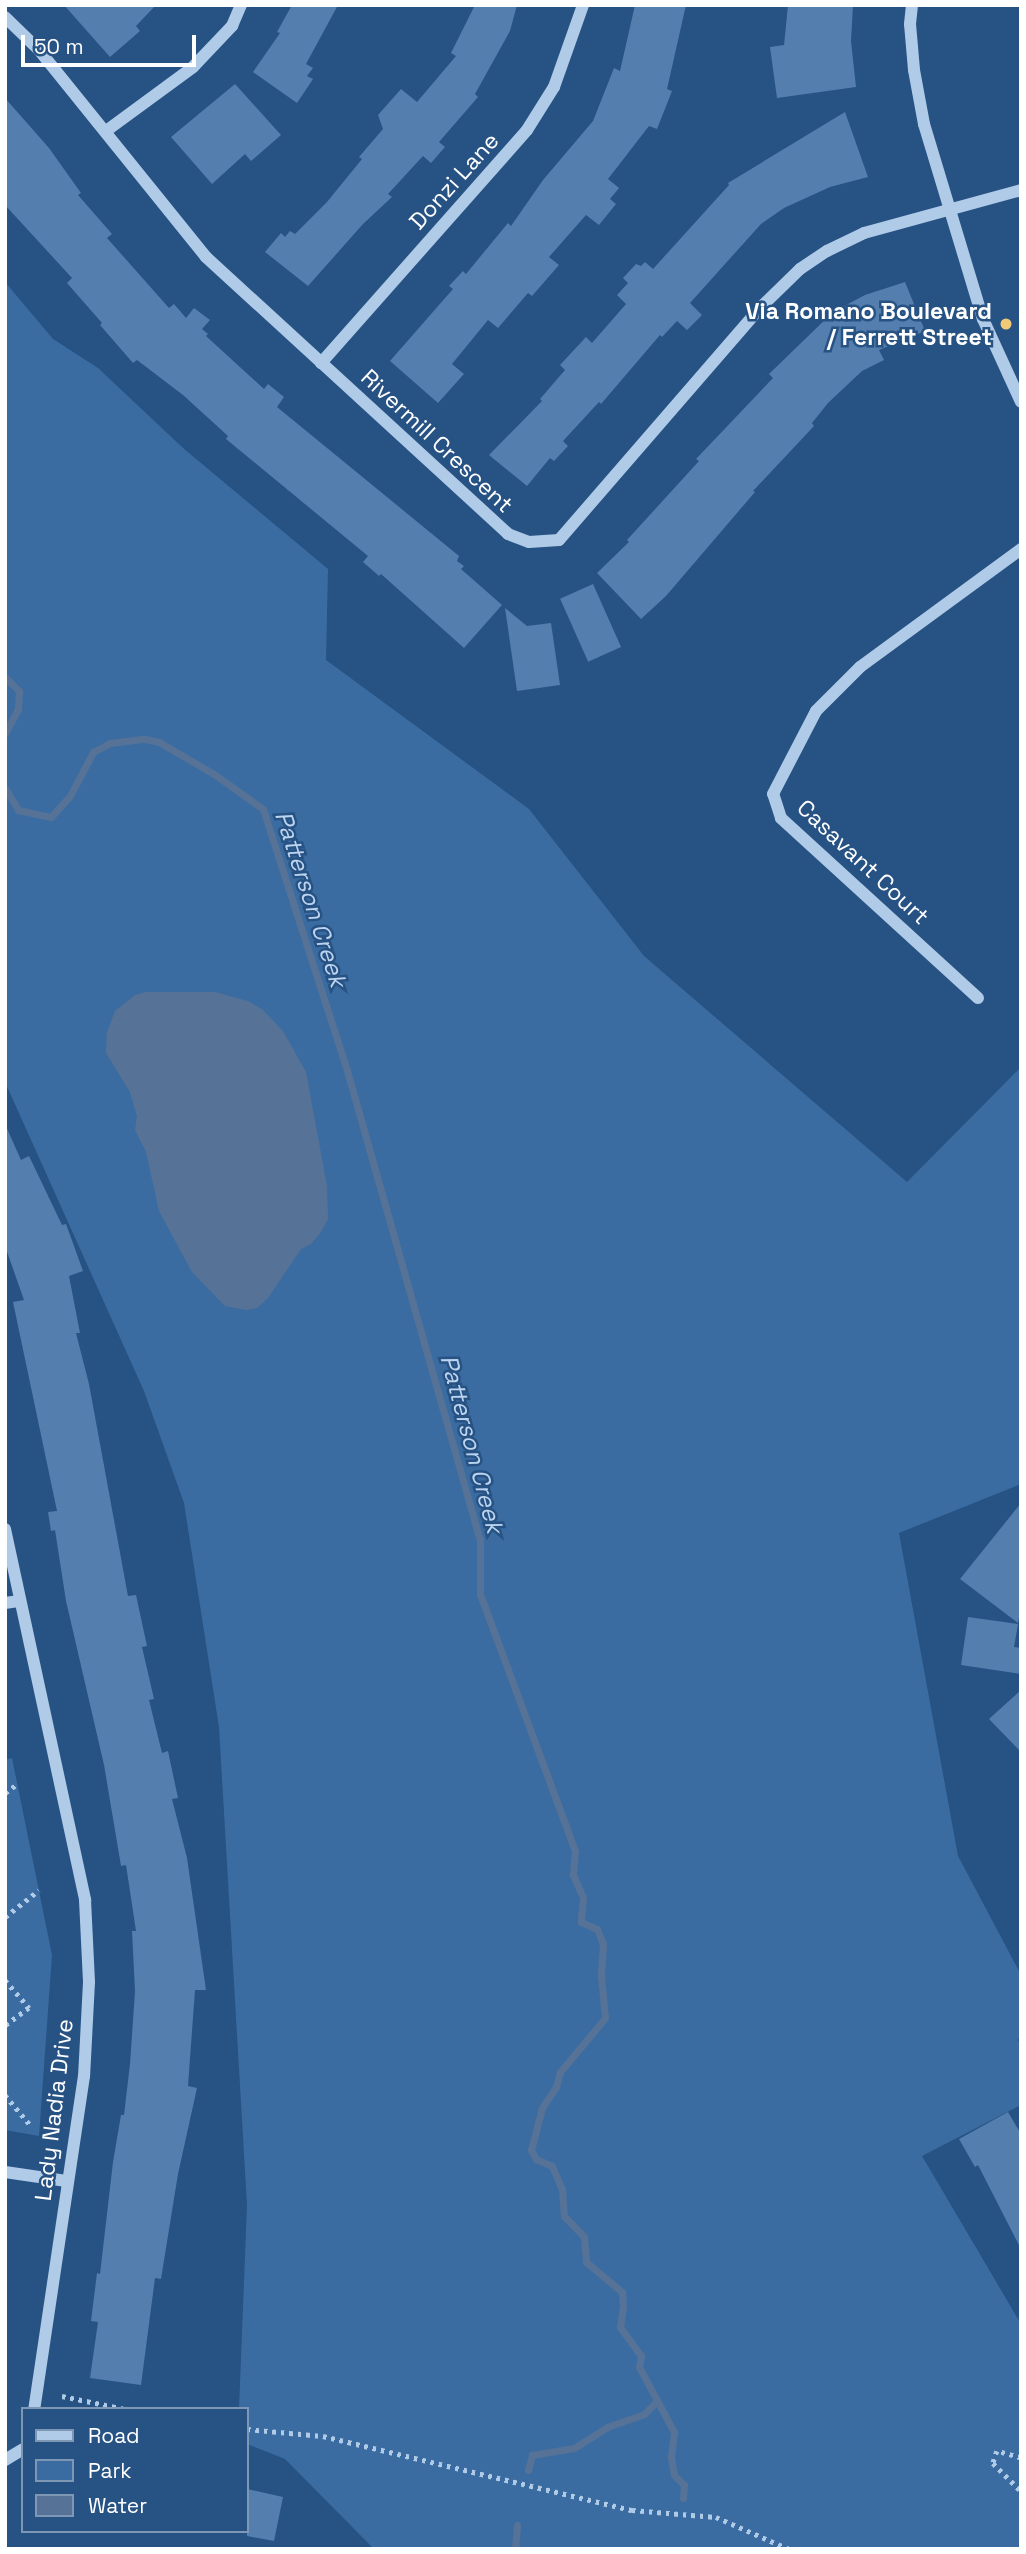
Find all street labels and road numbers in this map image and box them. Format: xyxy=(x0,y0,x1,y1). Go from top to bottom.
street label: Donzi Lane xyxy=(403,127,505,235)
street label: Rivermill Crescent xyxy=(355,364,519,518)
street label: Casavant Court xyxy=(791,794,935,930)
street label: Lady Nadia Drive xyxy=(29,2017,79,2203)

